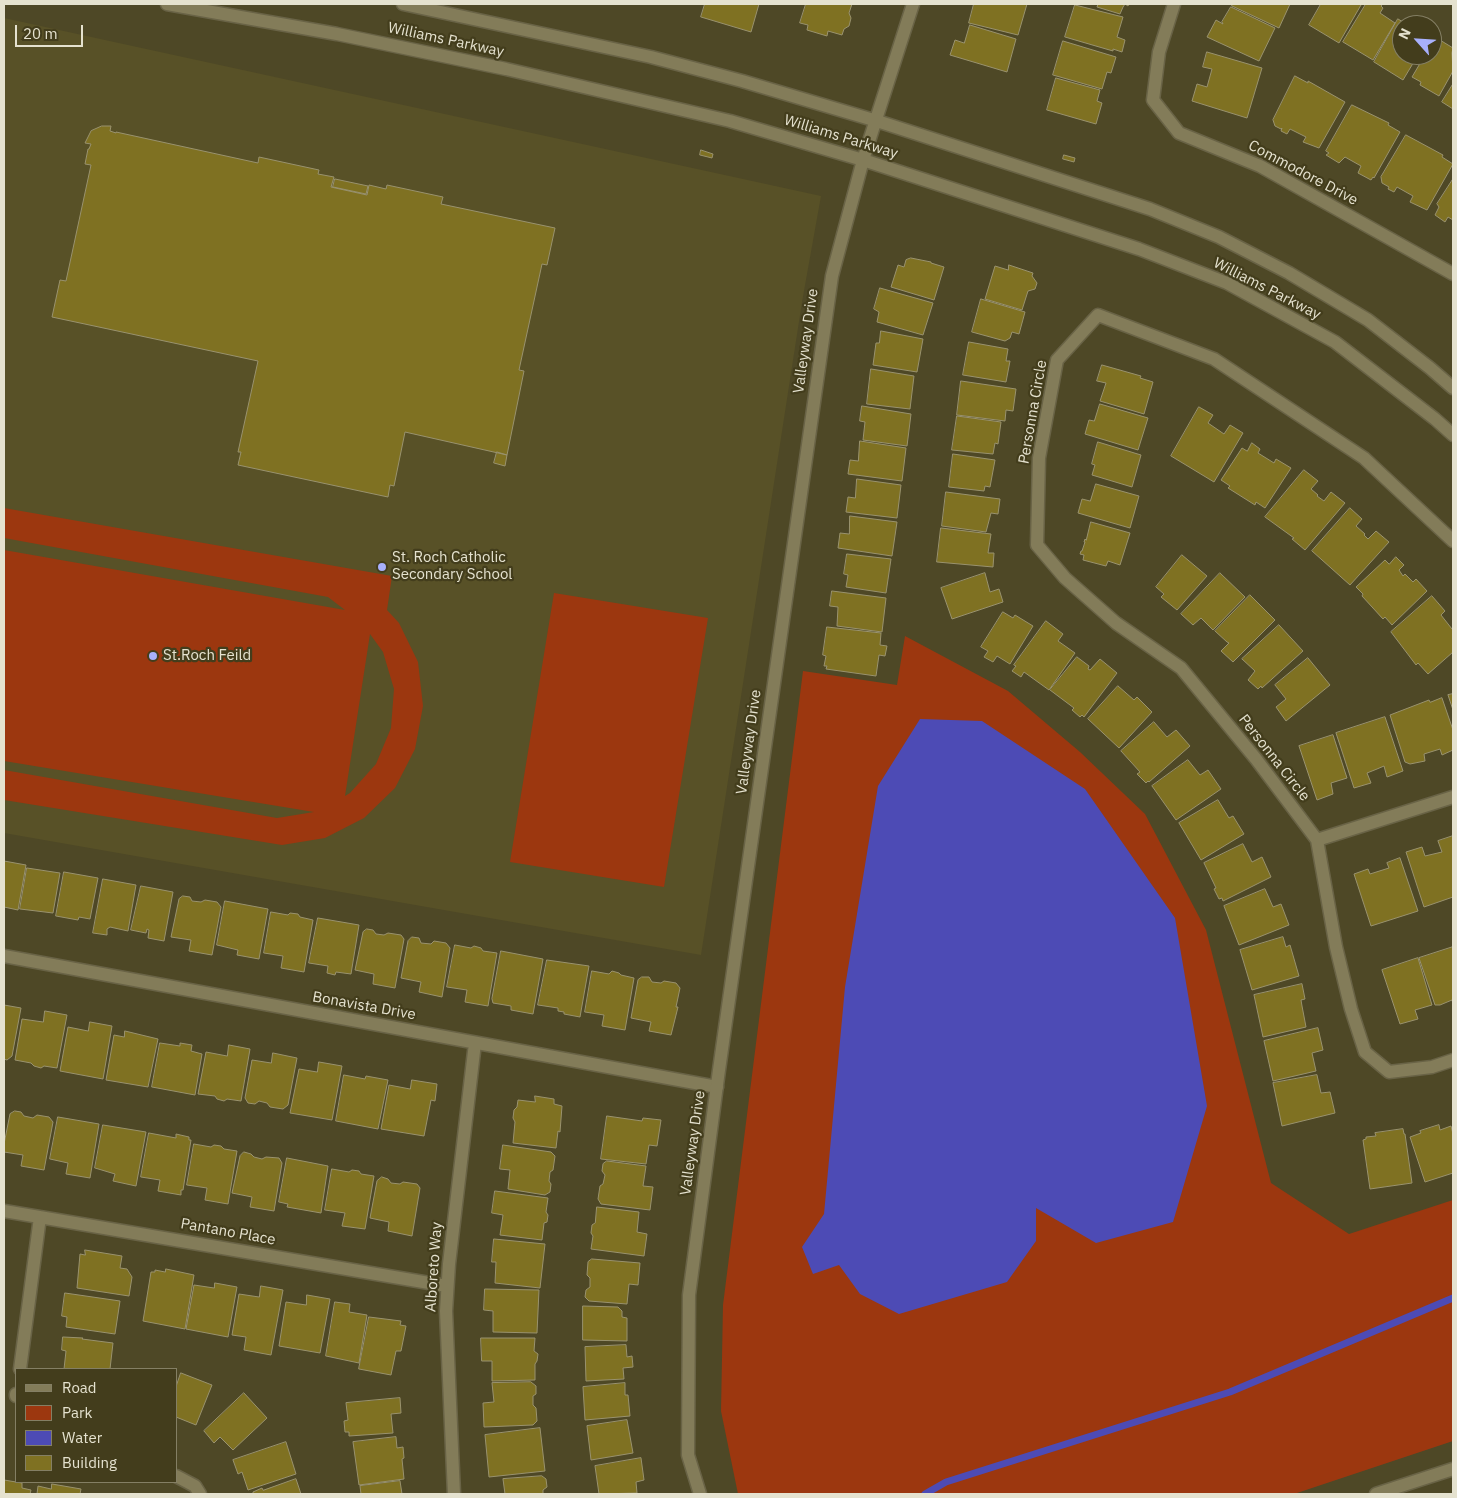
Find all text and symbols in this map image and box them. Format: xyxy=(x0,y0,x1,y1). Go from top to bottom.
scale bar xyxy=(18,15,85,47)
north arrow xyxy=(1392,15,1442,65)
street label: Williams Parkway xyxy=(386,19,506,61)
text: 20 m xyxy=(23,24,58,43)
text: N xyxy=(1394,25,1415,42)
street label: Williams Parkway xyxy=(782,111,900,163)
street label: Commodore Drive xyxy=(1245,137,1361,209)
street label: Williams Parkway xyxy=(1210,254,1324,324)
street label: Valleyway Drive xyxy=(790,287,822,395)
street label: Personna Circle xyxy=(1015,359,1051,465)
place label: St. Roch Catholic Secondary School xyxy=(392,549,512,584)
marker: St. Roch Catholic Secondary School xyxy=(376,561,388,573)
place label: St.Roch Feild xyxy=(163,647,251,665)
marker: St.Roch Feild xyxy=(147,650,159,662)
street label: Valleyway Drive xyxy=(733,688,765,796)
street label: Personna Circle xyxy=(1235,711,1313,805)
street label: Bonavista Drive xyxy=(311,988,417,1024)
street label: Valleyway Drive xyxy=(677,1089,709,1197)
street label: Pantano Place xyxy=(179,1215,277,1249)
street label: Alboreto Way xyxy=(422,1221,446,1313)
legend xyxy=(15,1368,178,1483)
text: Road xyxy=(62,1378,97,1397)
text: Park xyxy=(62,1403,92,1422)
text: Water xyxy=(62,1428,102,1447)
text: Building xyxy=(62,1453,117,1472)

